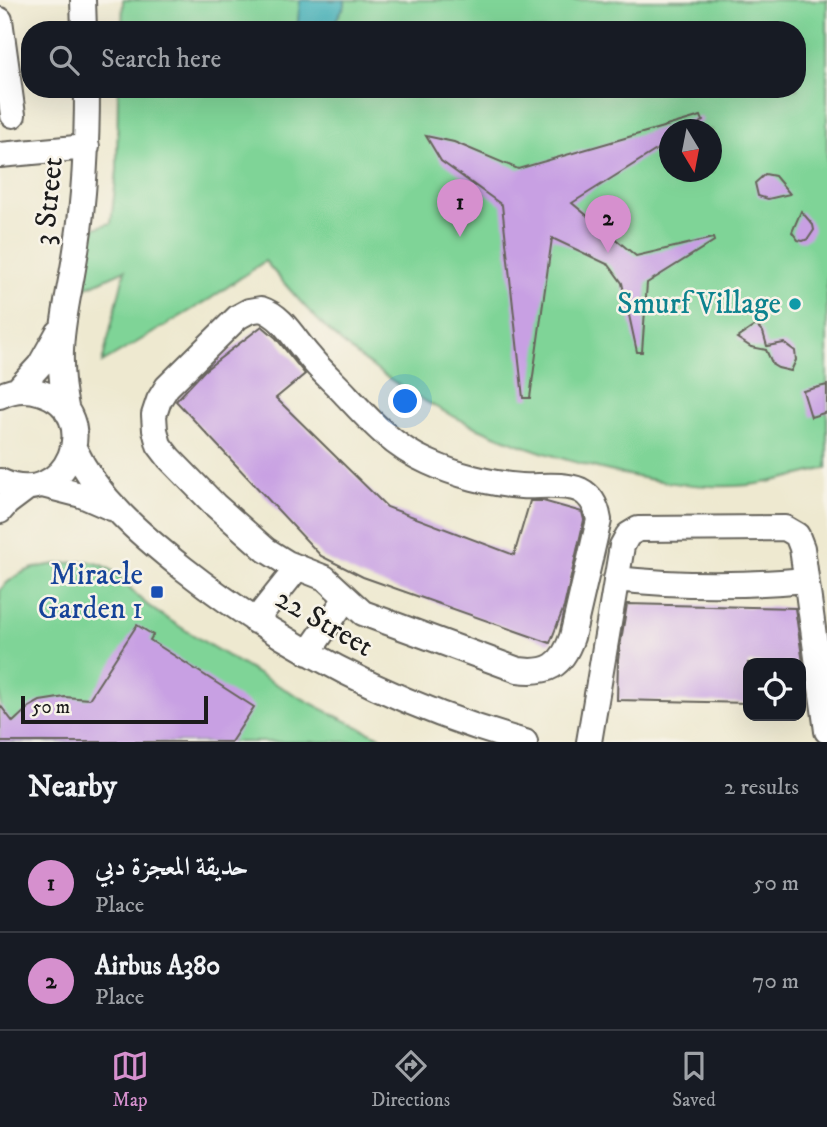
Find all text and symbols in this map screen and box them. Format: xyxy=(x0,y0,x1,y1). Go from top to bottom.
search box xyxy=(21,21,806,98)
icon: search xyxy=(45,41,83,79)
text: Search here xyxy=(101,43,221,76)
north arrow xyxy=(659,119,722,182)
street label: 3 Street xyxy=(26,155,72,247)
pin: 1 xyxy=(437,179,483,237)
pin: 2 xyxy=(585,195,631,253)
place label: Smurf Village xyxy=(617,286,781,323)
marker: Smurf Village xyxy=(787,296,803,312)
your location xyxy=(388,384,422,418)
place label: Miracle Garden 1 xyxy=(38,557,143,628)
street label: 22 Street xyxy=(268,580,380,666)
marker: Miracle Garden 1 xyxy=(149,584,165,600)
map controls xyxy=(743,658,806,721)
button: locate xyxy=(743,658,806,721)
scale bar xyxy=(21,693,208,725)
text: 50 m xyxy=(32,696,70,719)
text: Nearby xyxy=(28,769,117,806)
text: 2 results xyxy=(724,773,799,802)
text: حديقة المعجزة دبي xyxy=(95,851,248,884)
text: 1 xyxy=(47,869,55,898)
text: 50 m xyxy=(753,869,799,898)
text: Place xyxy=(95,891,144,920)
text: Airbus A380 xyxy=(95,950,220,983)
text: 2 xyxy=(45,967,57,996)
text: 70 m xyxy=(752,967,799,996)
text: Place xyxy=(95,983,144,1012)
tab: Map xyxy=(111,1047,149,1112)
tab: Directions xyxy=(371,1047,450,1112)
tab: Saved xyxy=(672,1047,716,1112)

